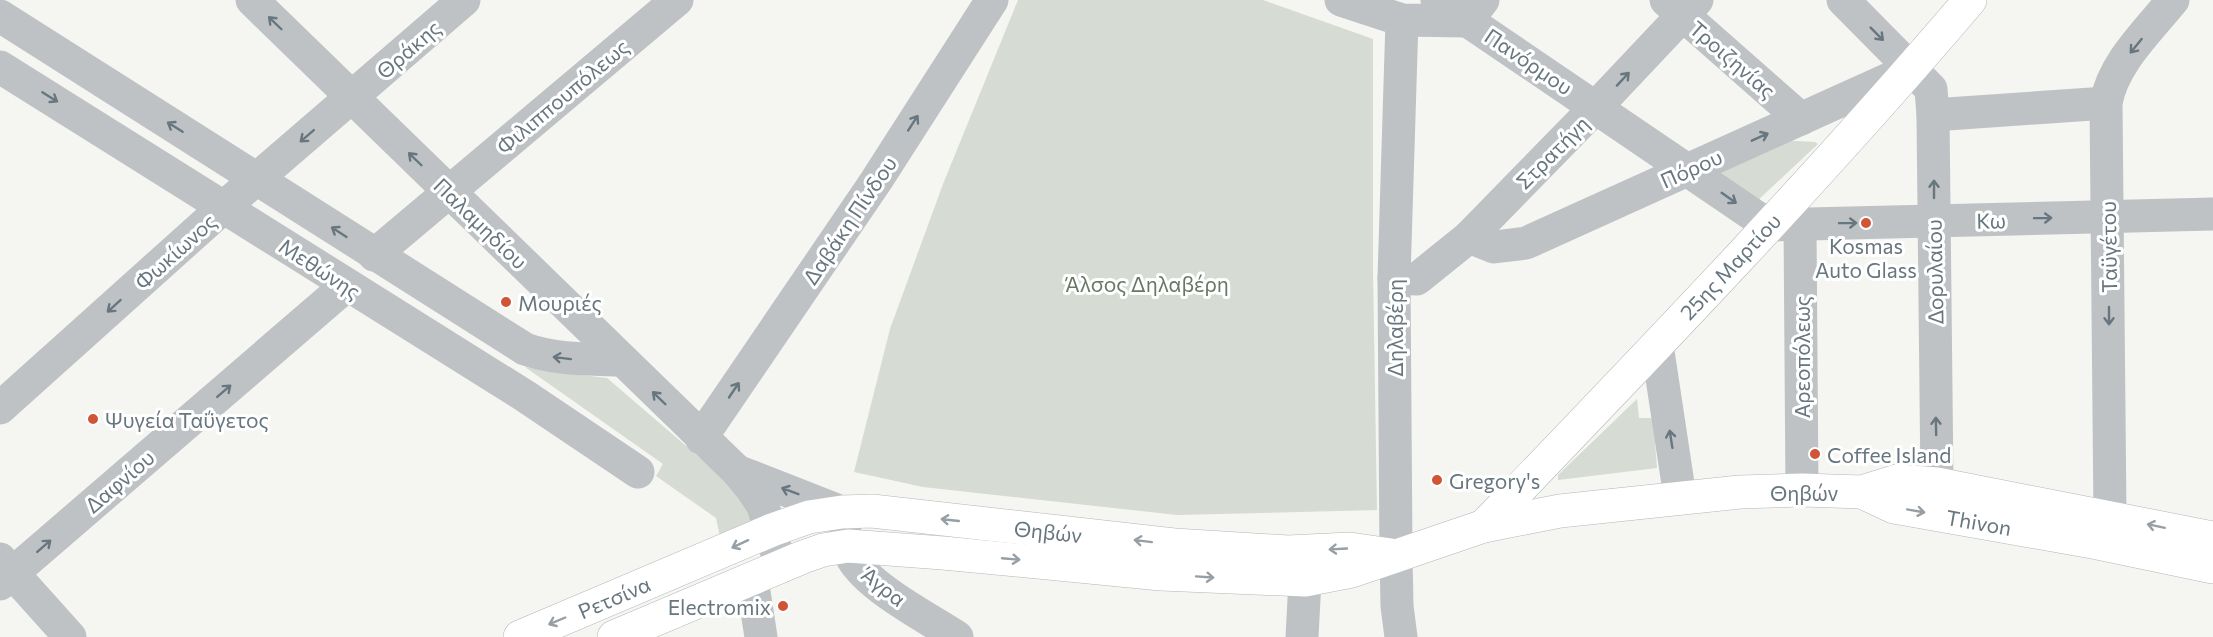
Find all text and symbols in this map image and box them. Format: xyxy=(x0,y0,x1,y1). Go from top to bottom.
one-way arrow xyxy=(267,15,282,30)
street label: Θράκης xyxy=(371,15,445,83)
street label: Τροιζηνίας xyxy=(1685,15,1781,103)
street label: Πανόρμου xyxy=(1481,23,1577,99)
one-way arrow xyxy=(1869,27,1884,42)
street label: Φιλιππουπόλεως xyxy=(491,34,633,158)
one-way arrow xyxy=(2130,38,2143,54)
one-way arrow xyxy=(1615,71,1630,86)
one-way arrow xyxy=(41,92,58,104)
street label: Στρατήγη xyxy=(1510,110,1594,194)
one-way arrow xyxy=(907,116,919,132)
one-way arrow xyxy=(167,120,184,132)
one-way arrow xyxy=(300,129,315,143)
one-way arrow xyxy=(1751,131,1769,142)
street label: Πόρου xyxy=(1656,143,1726,193)
one-way arrow xyxy=(407,151,422,166)
street label: Δαβάκη Πίνδου xyxy=(797,151,901,289)
street label: Παλαμηδίου xyxy=(429,172,533,274)
one-way arrow xyxy=(1928,179,1939,199)
one-way arrow xyxy=(1720,192,1736,204)
street label: Ταϋγέτου xyxy=(2095,201,2121,293)
street label: Κω xyxy=(1976,207,2006,233)
street label: Φωκίωνος xyxy=(129,208,221,294)
street label: 25ης Μαρτίου xyxy=(1674,208,1786,324)
one-way arrow xyxy=(2032,213,2052,224)
marker: Kosmas Auto Glass xyxy=(1859,216,1873,230)
one-way arrow xyxy=(1837,218,1857,229)
street label: Δορυλαίου xyxy=(1921,219,1947,325)
one-way arrow xyxy=(332,226,348,238)
street label: Μεθώνης xyxy=(275,233,365,303)
place label: Kosmas Auto Glass xyxy=(1815,233,1917,282)
park label: Άλσος Δηλαβέρη xyxy=(1064,271,1229,296)
street label: Δηλαβέρη xyxy=(1382,279,1407,377)
place label: Μουριές xyxy=(518,290,602,315)
marker: Μουριές xyxy=(499,295,513,309)
street label: Αρεοπόλεως xyxy=(1789,296,1814,418)
one-way arrow xyxy=(106,299,121,313)
one-way arrow xyxy=(2103,306,2115,326)
one-way arrow xyxy=(553,352,573,363)
one-way arrow xyxy=(728,382,740,399)
one-way arrow xyxy=(216,384,231,398)
one-way arrow xyxy=(652,390,667,405)
place label: Ψυγεία Ταΰγετος xyxy=(105,407,269,432)
marker: Ψυγεία Ταΰγετος xyxy=(86,412,100,426)
one-way arrow xyxy=(1930,416,1942,436)
one-way arrow xyxy=(1665,430,1676,450)
place label: Coffee Island xyxy=(1827,442,1951,467)
street label: Δαφνίου xyxy=(79,444,159,518)
marker: Coffee Island xyxy=(1808,447,1822,461)
place label: Gregory's xyxy=(1449,468,1540,493)
marker: Gregory's xyxy=(1430,473,1444,487)
street label: Θηβών xyxy=(1770,480,1839,505)
one-way arrow xyxy=(781,484,799,495)
street label: Thivon xyxy=(1944,504,2014,540)
one-way arrow xyxy=(1906,506,1926,517)
one-way arrow xyxy=(940,514,960,525)
street label: Θηβών xyxy=(1013,515,1084,547)
one-way arrow xyxy=(2146,520,2166,531)
one-way arrow xyxy=(1134,536,1154,547)
one-way arrow xyxy=(731,538,749,550)
one-way arrow xyxy=(36,539,52,552)
one-way arrow xyxy=(1328,544,1348,555)
one-way arrow xyxy=(1000,554,1020,565)
street label: Άγρα xyxy=(856,560,911,611)
street label: Ρετσίνα xyxy=(574,571,654,623)
one-way arrow xyxy=(1194,571,1214,582)
place label: Electromix xyxy=(668,594,771,619)
marker: Electromix xyxy=(776,599,790,613)
one-way arrow xyxy=(549,616,567,627)

